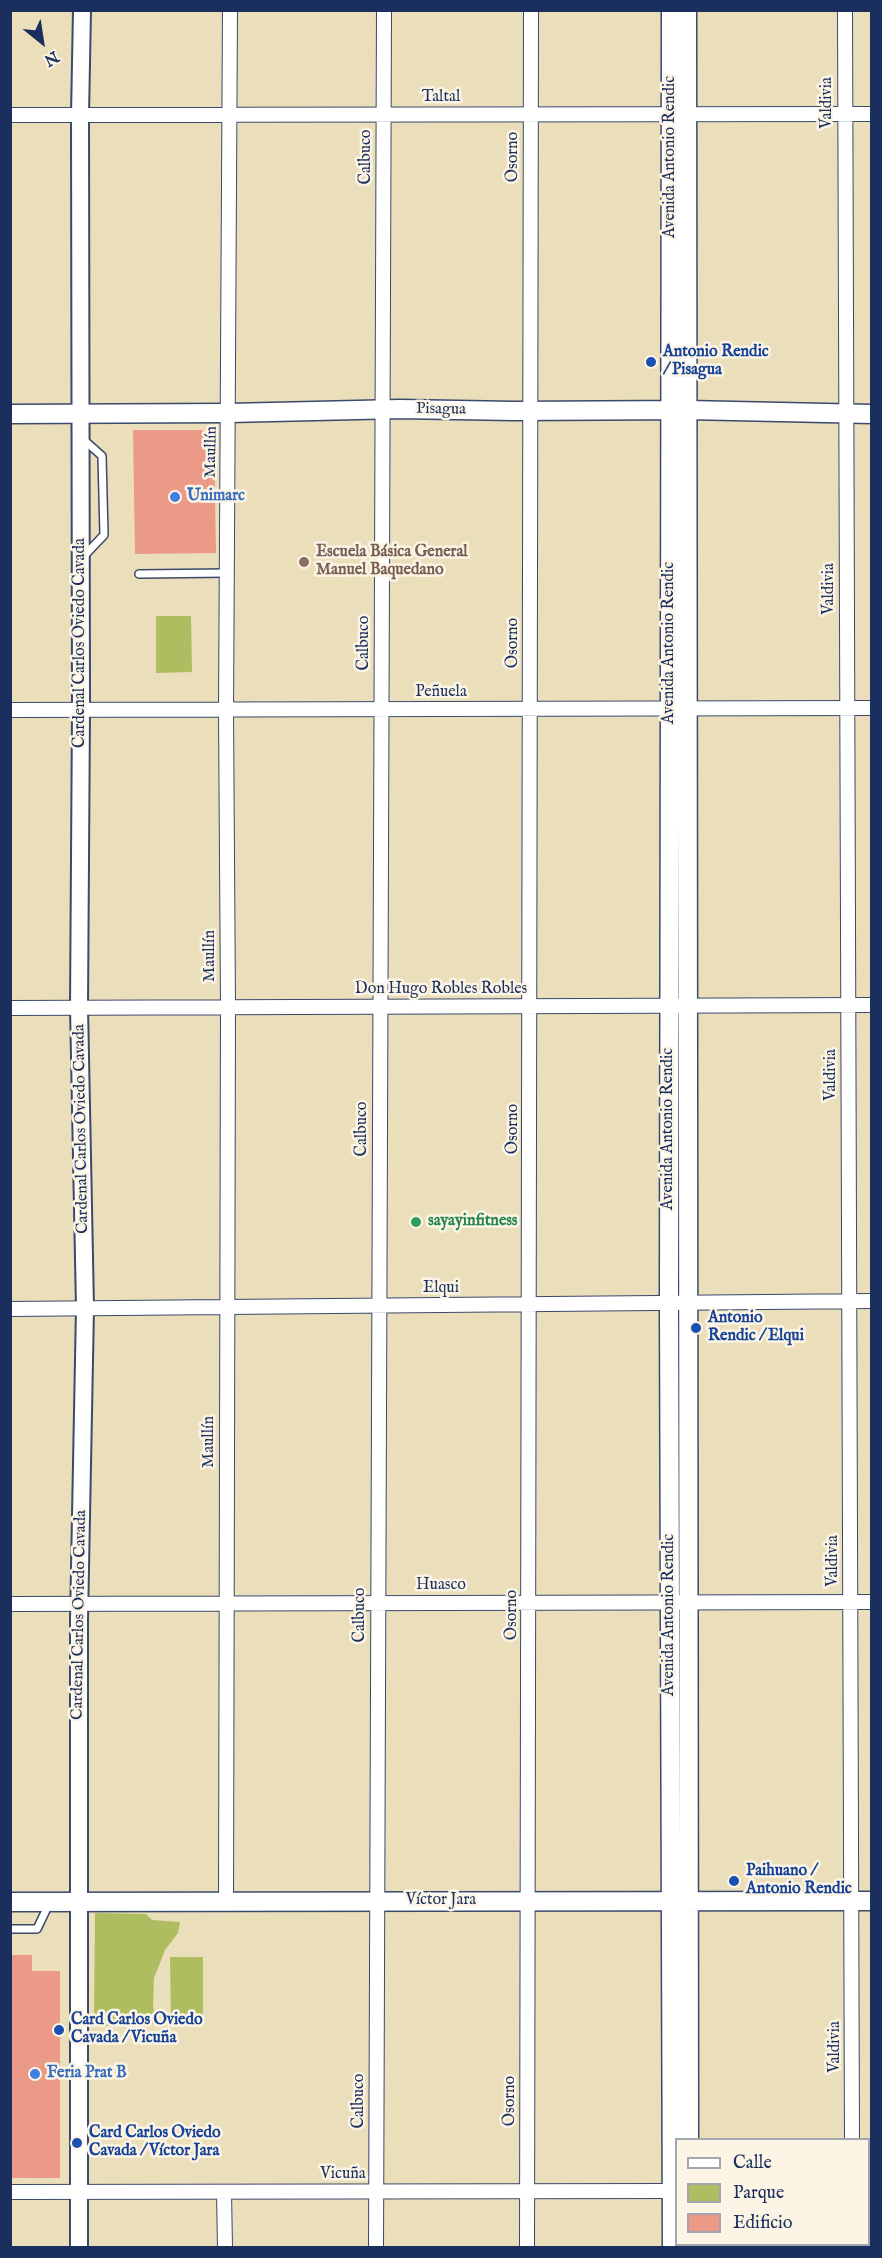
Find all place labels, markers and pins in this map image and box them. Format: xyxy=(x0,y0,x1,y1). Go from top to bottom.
place label: Antonio Rendic / Pisagua xyxy=(663,343,769,381)
marker: Antonio Rendic / Pisagua xyxy=(644,355,658,369)
place label: Unimarc xyxy=(187,487,245,507)
marker: Unimarc xyxy=(168,490,182,504)
place label: Escuela Básica General Manuel Baquedano xyxy=(316,543,468,581)
marker: Escuela Básica General Manuel Baquedano xyxy=(297,555,311,569)
place label: sayayinfitness xyxy=(428,1212,517,1232)
marker: sayayinfitness xyxy=(409,1215,423,1229)
place label: Antonio Rendic / Elqui xyxy=(708,1309,804,1347)
marker: Antonio Rendic / Elqui xyxy=(689,1321,703,1335)
place label: Paihuano / Antonio Rendic xyxy=(746,1862,852,1900)
marker: Paihuano / Antonio Rendic xyxy=(727,1874,741,1888)
place label: Card Carlos Oviedo Cavada / Vicuña xyxy=(71,2011,203,2049)
marker: Card Carlos Oviedo Cavada / Vicuña xyxy=(52,2023,66,2037)
place label: Feria Prat B xyxy=(47,2064,127,2084)
marker: Feria Prat B xyxy=(28,2067,42,2081)
place label: Card Carlos Oviedo Cavada / Víctor Jara xyxy=(89,2124,221,2162)
marker: Card Carlos Oviedo Cavada / Víctor Jara xyxy=(70,2136,84,2150)

